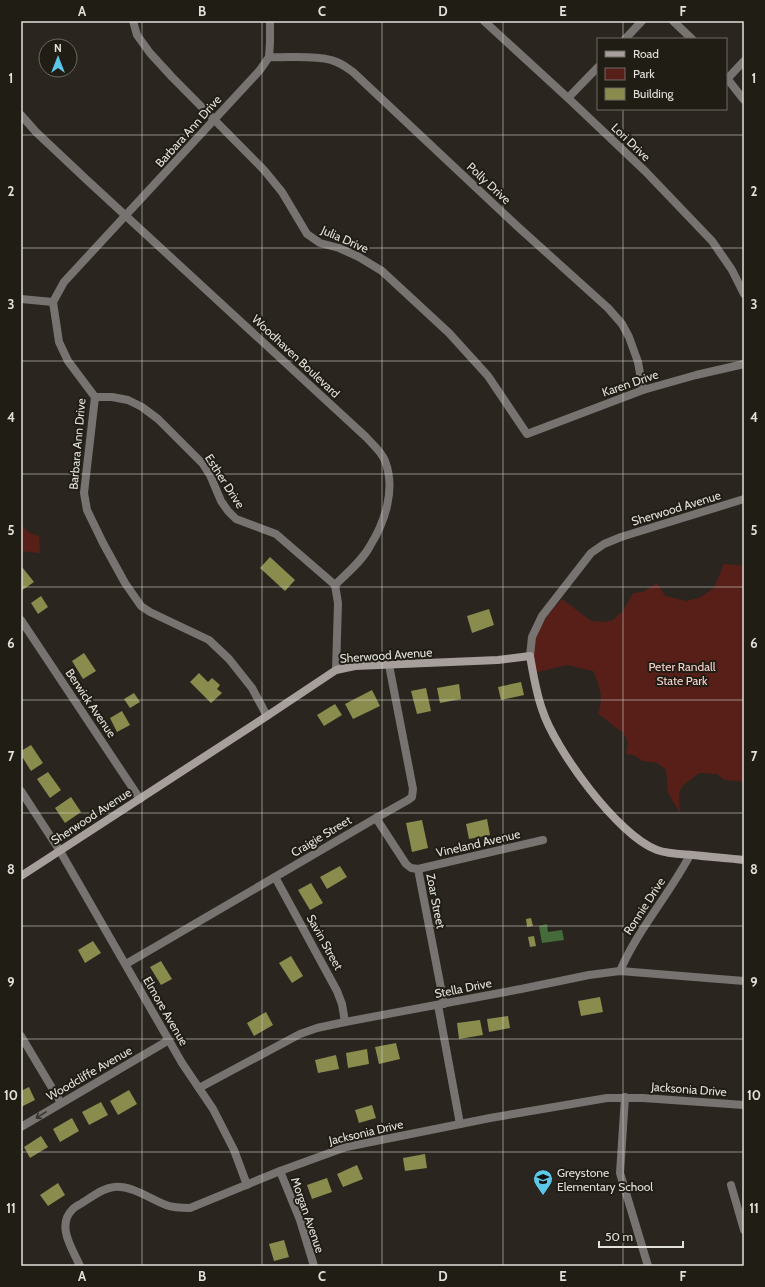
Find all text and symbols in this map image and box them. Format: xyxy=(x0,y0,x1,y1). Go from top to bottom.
text: A xyxy=(78,3,87,19)
text: B xyxy=(198,3,206,19)
text: C xyxy=(318,3,326,19)
text: D xyxy=(438,3,448,19)
text: E xyxy=(559,3,567,19)
text: F xyxy=(680,3,687,19)
north arrow xyxy=(38,38,78,78)
legend xyxy=(597,38,727,110)
text: N xyxy=(54,41,62,55)
text: Road xyxy=(633,46,659,61)
text: Park xyxy=(633,66,655,81)
text: 1 xyxy=(9,70,13,86)
text: 1 xyxy=(752,70,756,86)
text: Building xyxy=(633,86,675,101)
street label: Barbara Ann Drive xyxy=(152,92,224,170)
street label: Lori Drive xyxy=(608,120,654,164)
street label: Polly Drive xyxy=(464,159,514,207)
text: 2 xyxy=(8,183,15,199)
text: 2 xyxy=(751,183,758,199)
street label: Julia Drive xyxy=(318,222,371,256)
text: 3 xyxy=(7,296,15,312)
text: 3 xyxy=(750,296,758,312)
street label: Woodhaven Boulevard xyxy=(249,311,343,401)
street label: Karen Drive xyxy=(600,366,660,400)
street label: Barbara Ann Drive xyxy=(66,398,88,490)
text: 4 xyxy=(7,409,15,425)
text: 4 xyxy=(750,409,758,425)
street label: Esther Drive xyxy=(202,451,248,511)
street label: Sherwood Avenue xyxy=(630,487,722,529)
text: 5 xyxy=(8,522,15,538)
text: 5 xyxy=(751,522,758,538)
text: 6 xyxy=(7,635,15,651)
text: 6 xyxy=(750,635,758,651)
street label: Sherwood Avenue xyxy=(339,644,433,666)
park label: Peter Randall State Park xyxy=(648,659,716,688)
street label: Berwick Avenue xyxy=(62,666,120,740)
text: 7 xyxy=(8,748,15,764)
text: 7 xyxy=(751,748,758,764)
street label: Sherwood Avenue xyxy=(48,784,134,848)
street label: Craigie Street xyxy=(288,812,354,860)
street label: Vineland Avenue xyxy=(434,826,522,860)
text: 8 xyxy=(7,861,15,877)
text: 8 xyxy=(750,861,758,877)
street label: Zoar Street xyxy=(423,872,449,930)
street label: Ronnie Drive xyxy=(620,875,668,937)
street label: Savin Street xyxy=(304,912,346,972)
text: 9 xyxy=(7,974,15,990)
street label: Elmore Avenue xyxy=(140,974,192,1048)
text: 9 xyxy=(750,974,758,990)
street label: Stella Drive xyxy=(433,975,493,1001)
street label: Woodcliffe Avenue xyxy=(44,1042,134,1104)
street label: Jacksonia Drive xyxy=(650,1079,727,1099)
text: 10 xyxy=(4,1087,18,1103)
text: 10 xyxy=(747,1087,761,1103)
one-way arrow xyxy=(35,1111,47,1119)
street label: Jacksonia Drive xyxy=(326,1116,405,1148)
place label: Greystone Elementary School xyxy=(557,1165,653,1194)
school or university icon: Greystone Elementary School xyxy=(532,1168,554,1196)
street label: Morgan Avenue xyxy=(288,1175,328,1255)
text: 11 xyxy=(6,1200,16,1216)
text: 11 xyxy=(749,1200,759,1216)
scale bar xyxy=(599,1223,683,1249)
text: 50 m xyxy=(605,1229,633,1244)
text: A xyxy=(78,1268,87,1284)
text: B xyxy=(198,1268,206,1284)
text: C xyxy=(318,1268,326,1284)
text: D xyxy=(438,1268,448,1284)
text: E xyxy=(559,1268,567,1284)
text: F xyxy=(680,1268,687,1284)

